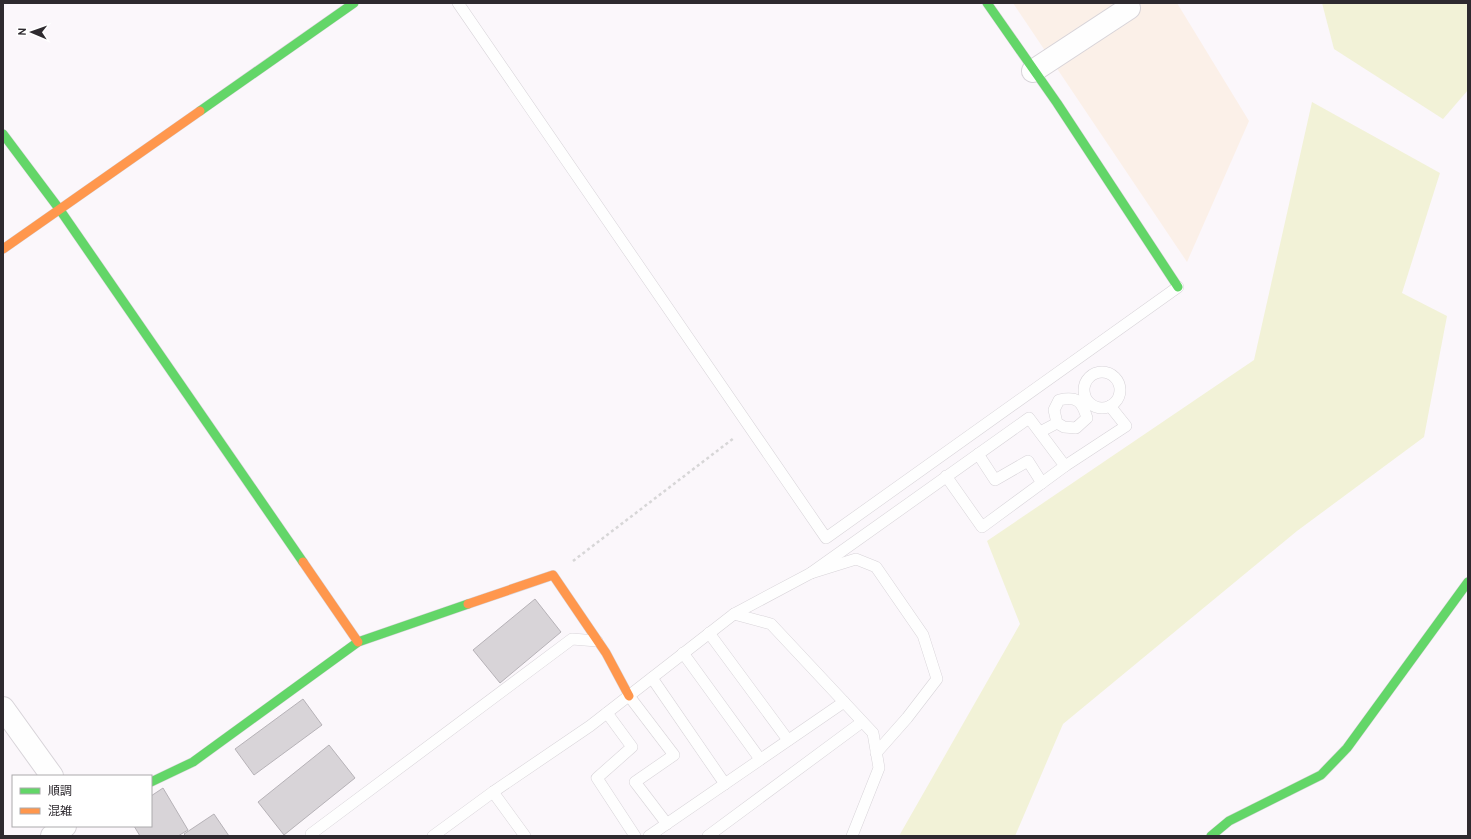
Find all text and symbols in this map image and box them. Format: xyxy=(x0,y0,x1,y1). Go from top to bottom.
north arrow xyxy=(12,12,52,52)
text: N xyxy=(16,27,30,36)
legend xyxy=(12,775,152,827)
text: 順調 xyxy=(48,784,72,800)
text: 混雑 xyxy=(48,804,72,820)

